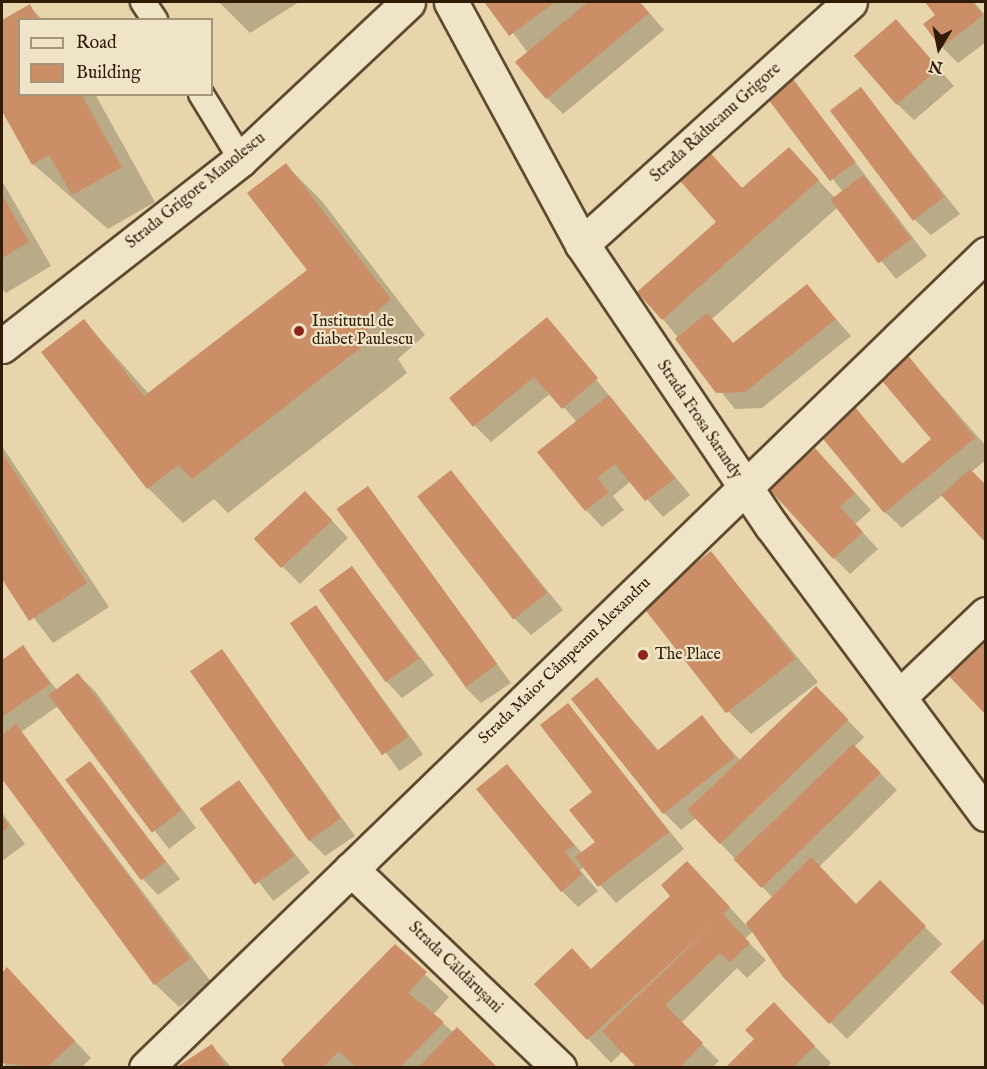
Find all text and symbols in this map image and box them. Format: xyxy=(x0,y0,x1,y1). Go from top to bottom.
legend xyxy=(18,18,213,96)
north arrow xyxy=(909,18,969,78)
text: Road xyxy=(76,32,117,55)
text: N xyxy=(927,55,944,77)
street label: Strada Răducanu Grigore xyxy=(647,59,785,187)
text: Building xyxy=(76,62,141,85)
street label: Strada Grigore Manolescu xyxy=(122,129,270,253)
place label: Institutul de diabet Paulescu xyxy=(312,312,413,350)
marker: Institutul de diabet Paulescu xyxy=(290,322,308,340)
street label: Strada Frosa Sarandy xyxy=(652,357,746,483)
street label: Strada Maior Câmpeanu Alexandru xyxy=(475,574,655,748)
place label: The Place xyxy=(655,645,721,665)
marker: The Place xyxy=(636,648,650,662)
street label: Strada Căldărușani xyxy=(404,918,506,1018)

